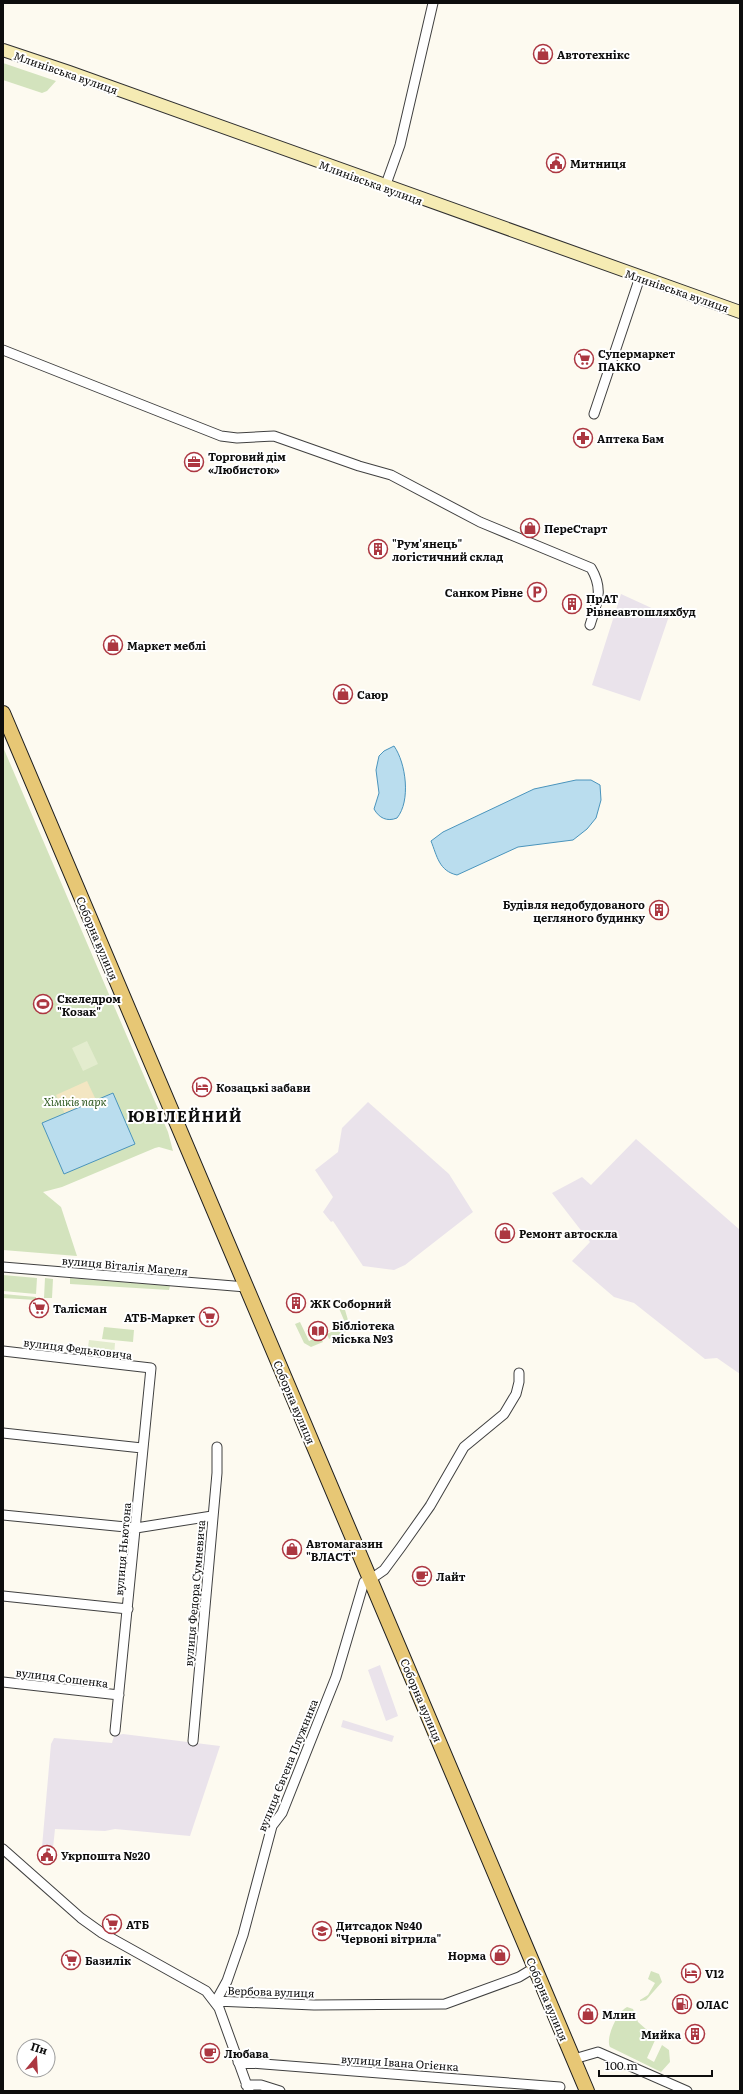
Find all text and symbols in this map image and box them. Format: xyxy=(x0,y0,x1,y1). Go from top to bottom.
shop icon: Автотехнікс xyxy=(532,43,554,65)
place label: Автотехнікс xyxy=(557,46,630,62)
street label: Млинівська вулиця xyxy=(12,47,121,98)
public building icon: Митниця xyxy=(545,152,567,174)
place label: Митниця xyxy=(570,155,626,171)
street label: Млинівська вулиця xyxy=(317,156,426,208)
street label: Млинівська вулиця xyxy=(623,265,732,316)
place label: Супермаркет ПАККО xyxy=(598,345,676,374)
supermarket icon: Супермаркет ПАККО xyxy=(573,348,595,370)
pharmacy icon: Аптека Бам xyxy=(572,427,594,449)
place label: Аптека Бам xyxy=(597,430,665,446)
place label: Торговий дім «Любисток» xyxy=(208,448,286,477)
office icon: Торговий дім «Любисток» xyxy=(183,451,205,473)
shop icon: ПереСтарт xyxy=(519,517,541,539)
place label: ПереСтарт xyxy=(544,520,608,536)
place label: "Рум'янець" логістичний склад xyxy=(392,535,503,564)
building icon: "Рум'янець" логістичний склад xyxy=(367,538,389,560)
parking icon: Санком Рівне xyxy=(526,581,548,603)
place label: Санком Рівне xyxy=(445,584,523,600)
place label: ПрАТ Рівнеавтошляхбуд xyxy=(586,590,696,619)
building icon: ПрАТ Рівнеавтошляхбуд xyxy=(561,593,583,615)
shop icon: Маркет меблі xyxy=(102,634,124,656)
place label: Маркет меблі xyxy=(127,637,206,653)
shop icon: Саюр xyxy=(332,683,354,705)
place label: Саюр xyxy=(357,686,388,702)
street label: Соборна вулиця xyxy=(73,894,123,983)
place label: Будівля недобудованого цегляного будинку xyxy=(503,896,645,925)
building icon: Будівля недобудованого цегляного будинку xyxy=(648,899,670,921)
place label: Скеледром "Козак" xyxy=(57,990,121,1019)
sports icon: Скеледром "Козак" xyxy=(32,993,54,1015)
hotel icon: Козацькі забави xyxy=(191,1076,213,1098)
place label: Козацькі забави xyxy=(216,1079,311,1095)
park label: Хіміків парк xyxy=(43,1093,107,1109)
district label: ЮВІЛЕЙНИЙ xyxy=(127,1104,243,1127)
shop icon: Ремонт автоскла xyxy=(494,1222,516,1244)
place label: Ремонт автоскла xyxy=(519,1225,618,1241)
street label: вулиця Віталія Магеля xyxy=(61,1252,189,1279)
building icon: ЖК Соборний xyxy=(285,1292,307,1314)
place label: ЖК Соборний xyxy=(310,1295,391,1311)
supermarket icon: Талісман xyxy=(28,1297,50,1319)
place label: Талісман xyxy=(53,1300,107,1316)
supermarket icon: АТБ-Маркет xyxy=(198,1306,220,1328)
place label: АТБ-Маркет xyxy=(124,1309,195,1325)
place label: Бібліотека міська №3 xyxy=(332,1317,395,1346)
library icon: Бібліотека міська №3 xyxy=(307,1320,329,1342)
street label: вулиця Федьковича xyxy=(23,1333,133,1363)
street label: Соборна вулиця xyxy=(270,1358,320,1447)
street label: вулиця Ньютона xyxy=(110,1502,134,1596)
street label: вулиця Федора Сумневича xyxy=(180,1519,208,1667)
place label: Автомагазин "ВЛАСТ" xyxy=(306,1535,383,1564)
shop icon: Автомагазин "ВЛАСТ" xyxy=(281,1538,303,1560)
cafe icon: Лайт xyxy=(411,1565,433,1587)
place label: Лайт xyxy=(436,1568,466,1584)
street label: Соборна вулиця xyxy=(397,1656,447,1745)
street label: вулиця Сошенка xyxy=(15,1663,109,1691)
street label: вулиця Євгена Плужника xyxy=(253,1696,321,1834)
public building icon: Укрпошта №20 xyxy=(36,1844,58,1866)
place label: Укрпошта №20 xyxy=(61,1847,150,1863)
supermarket icon: АТБ xyxy=(101,1913,123,1935)
place label: АТБ xyxy=(126,1916,150,1932)
place label: Дитсадок №40 "Червоні вітрила" xyxy=(336,1917,442,1946)
school or university icon: Дитсадок №40 "Червоні вітрила" xyxy=(311,1920,333,1942)
shop icon: Норма xyxy=(489,1944,511,1966)
place label: Норма xyxy=(448,1947,487,1963)
supermarket icon: Базилік xyxy=(60,1949,82,1971)
place label: Базилік xyxy=(85,1952,132,1968)
street label: Соборна вулиця xyxy=(523,1955,573,2044)
hotel icon: V12 xyxy=(680,1962,702,1984)
place label: V12 xyxy=(705,1965,724,1981)
street label: Вербова вулиця xyxy=(227,1981,315,2001)
fuel station icon: ОЛАС xyxy=(671,1993,693,2015)
place label: ОЛАС xyxy=(696,1996,729,2012)
shop icon: Млин xyxy=(577,2003,599,2025)
place label: Млин xyxy=(602,2006,636,2022)
building icon: Мийка xyxy=(684,2023,706,2045)
place label: Мийка xyxy=(641,2026,682,2042)
text: Пн xyxy=(29,2037,50,2058)
north arrow xyxy=(16,2038,56,2078)
cafe icon: Любава xyxy=(199,2042,221,2064)
place label: Любава xyxy=(224,2045,269,2061)
street label: вулиця Івана Огієнка xyxy=(341,2050,459,2074)
scale bar xyxy=(599,2052,712,2078)
text: 100 m xyxy=(605,2056,638,2074)

